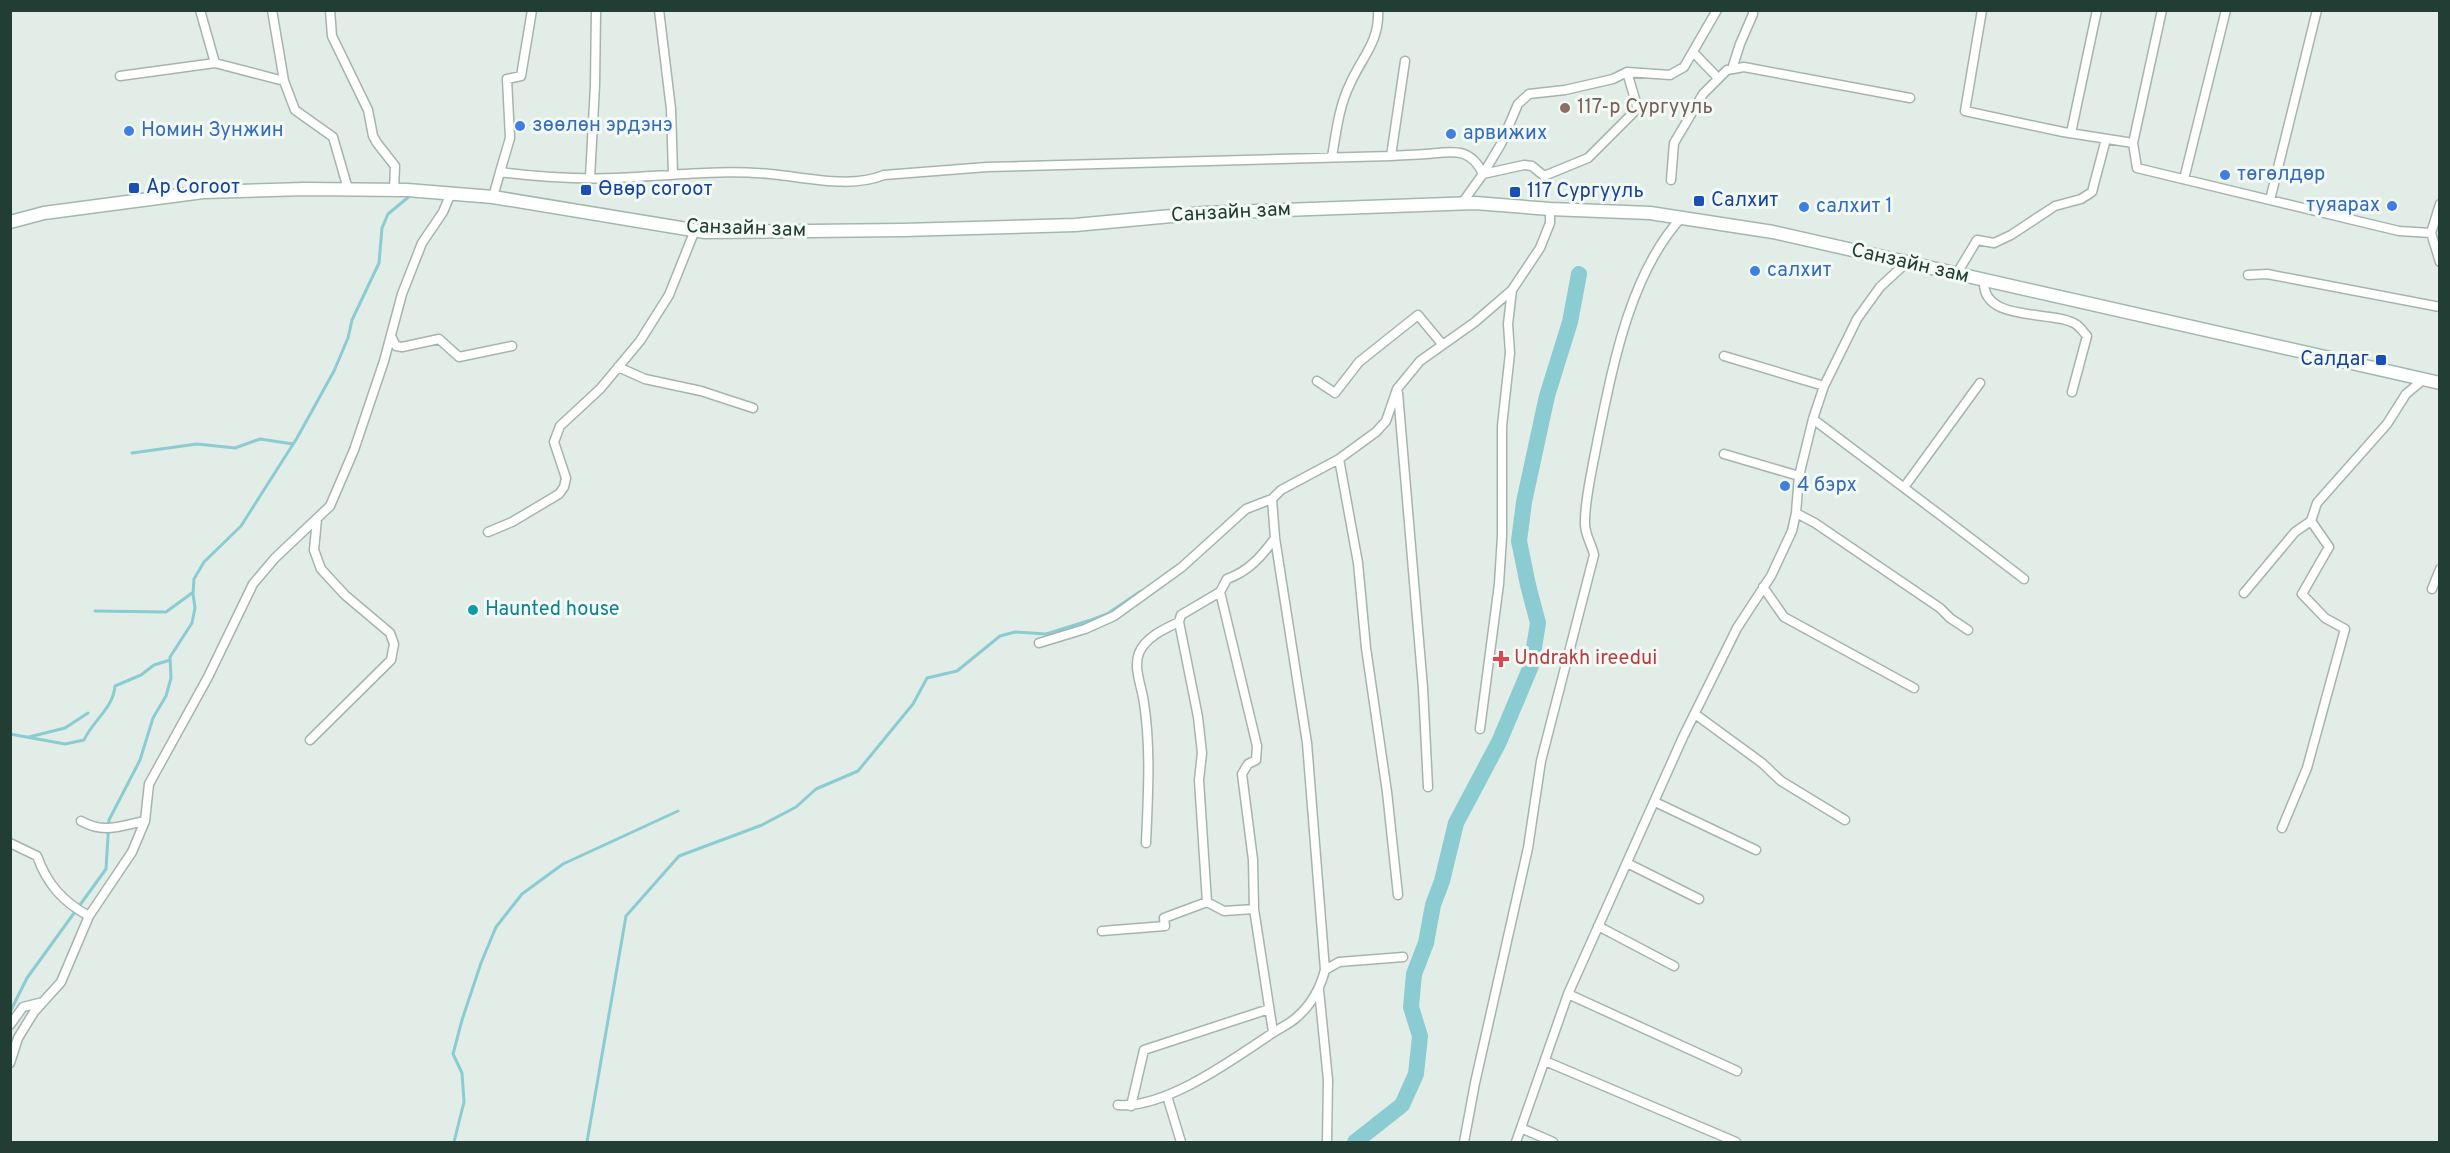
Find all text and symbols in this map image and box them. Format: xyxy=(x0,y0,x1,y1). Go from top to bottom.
place label: 117-р Сургууль xyxy=(1577,95,1713,121)
marker: 117-р Сургууль xyxy=(1558,101,1572,115)
place label: зөөлөн эрдэнэ xyxy=(532,113,673,139)
place label: Номин Зунжин xyxy=(141,118,284,144)
marker: зөөлөн эрдэнэ xyxy=(513,119,527,133)
place label: арвижих xyxy=(1463,121,1547,147)
marker: Номин Зунжин xyxy=(122,124,136,138)
marker: арвижих xyxy=(1444,127,1458,141)
place label: төгөлдөр xyxy=(2237,162,2325,188)
marker: төгөлдөр xyxy=(2218,168,2232,182)
place label: Ар Согоот xyxy=(146,175,240,201)
place label: Өвөр согоот xyxy=(598,177,713,203)
place label: 117 Сургууль xyxy=(1527,179,1644,205)
marker: Ар Согоот xyxy=(127,181,141,195)
marker: Өвөр согоот xyxy=(579,183,593,197)
marker: 117 Сургууль xyxy=(1508,185,1522,199)
place label: Салхит xyxy=(1711,188,1778,214)
place label: туяарах xyxy=(2306,193,2380,219)
marker: Салхит xyxy=(1692,194,1706,208)
place label: салхит 1 xyxy=(1816,194,1893,220)
street label: Санзайн зам xyxy=(1170,197,1292,229)
marker: туяарах xyxy=(2385,199,2399,213)
marker: салхит 1 xyxy=(1797,200,1811,214)
street label: Санзайн зам xyxy=(685,214,807,244)
street label: Санзайн зам xyxy=(1848,238,1972,290)
place label: салхит xyxy=(1767,258,1832,284)
marker: салхит xyxy=(1748,264,1762,278)
place label: Салдаг xyxy=(2300,347,2369,373)
marker: Салдаг xyxy=(2374,353,2388,367)
place label: 4 бэрх xyxy=(1797,473,1857,499)
marker: 4 бэрх xyxy=(1778,479,1792,493)
place label: Haunted house xyxy=(485,597,620,623)
marker: Haunted house xyxy=(466,603,480,617)
place label: Undrakh ireedui xyxy=(1514,646,1657,672)
marker: Undrakh ireedui xyxy=(1492,650,1510,668)

